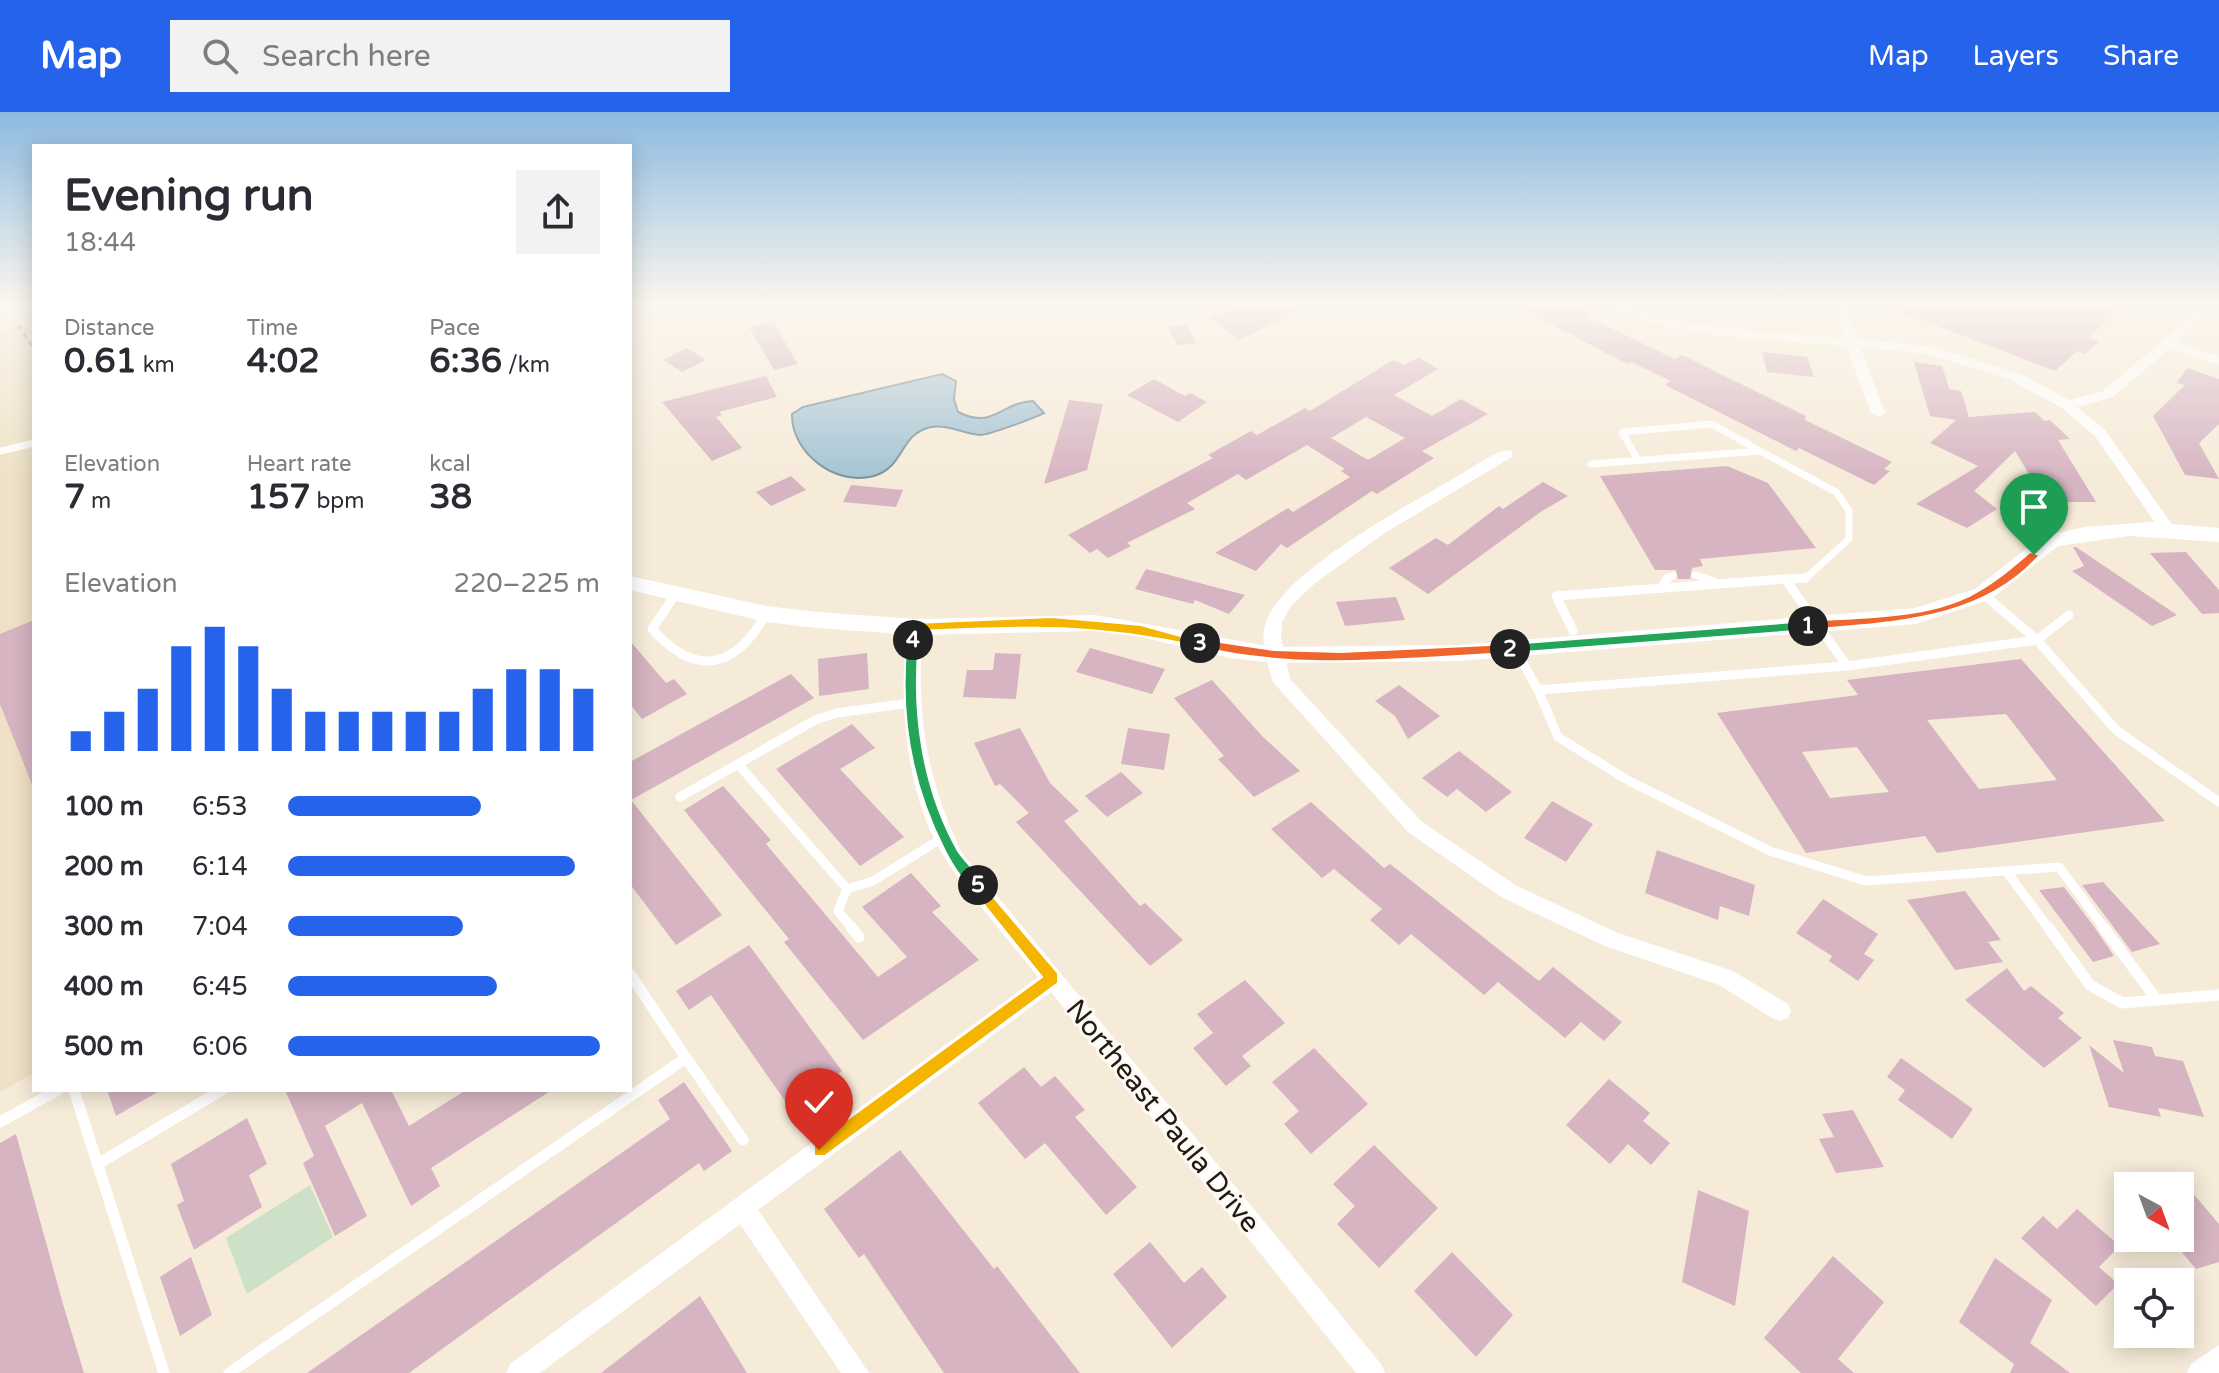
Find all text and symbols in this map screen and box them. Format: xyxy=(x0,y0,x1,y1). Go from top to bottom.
search box xyxy=(170,20,730,92)
text: Map xyxy=(40,33,122,79)
icon: search xyxy=(198,34,242,78)
text: Search here xyxy=(262,38,431,75)
text: Map xyxy=(1868,39,1929,73)
text: Layers xyxy=(1973,39,2059,73)
text: Share xyxy=(2103,39,2179,73)
text: Evening run xyxy=(64,170,313,223)
button: share xyxy=(516,170,600,254)
text: 18:44 xyxy=(64,227,136,258)
text: Distance xyxy=(64,315,155,341)
text: Time xyxy=(247,315,298,341)
text: Pace xyxy=(429,315,480,341)
text: 0.61 xyxy=(64,341,137,382)
text: 4:02 xyxy=(247,341,320,382)
text: 6:36 xyxy=(429,341,502,382)
text: km xyxy=(137,352,175,378)
text: /km xyxy=(502,352,550,378)
text: Elevation xyxy=(64,451,160,477)
text: Heart rate xyxy=(247,451,352,477)
text: kcal xyxy=(429,451,471,477)
pin xyxy=(2000,473,2068,555)
text: 7 xyxy=(64,477,85,518)
text: 157 xyxy=(247,477,311,518)
text: 38 xyxy=(429,477,472,518)
icon: arrive xyxy=(2012,485,2056,529)
text: m xyxy=(85,488,111,514)
text: bpm xyxy=(311,488,364,514)
text: Elevation xyxy=(64,568,178,599)
text: 220–225 m xyxy=(454,568,600,599)
pin: 1 xyxy=(1788,606,1828,646)
text: 1 xyxy=(1801,613,1815,639)
pin: 4 xyxy=(893,620,933,660)
pin: 3 xyxy=(1180,623,1220,663)
text: 4 xyxy=(906,627,920,653)
pin: 2 xyxy=(1490,629,1530,669)
text: 3 xyxy=(1193,630,1207,656)
text: 2 xyxy=(1503,636,1517,662)
text: 100 m xyxy=(64,791,144,822)
text: 6:53 xyxy=(192,791,248,822)
text: 200 m xyxy=(64,851,144,882)
text: 6:14 xyxy=(192,851,248,882)
pin: 5 xyxy=(958,865,998,905)
text: 5 xyxy=(971,872,985,898)
text: 300 m xyxy=(64,911,144,942)
text: 7:04 xyxy=(192,911,248,942)
text: 400 m xyxy=(64,971,144,1002)
text: 6:45 xyxy=(192,971,248,1002)
street label: Northeast Paula Drive xyxy=(1058,993,1268,1239)
text: 500 m xyxy=(64,1031,144,1062)
text: 6:06 xyxy=(192,1031,248,1062)
pin xyxy=(785,1068,853,1150)
icon: check xyxy=(797,1080,841,1124)
north arrow xyxy=(2114,1172,2194,1252)
map controls xyxy=(2114,1172,2194,1348)
button: locate xyxy=(2114,1268,2194,1348)

